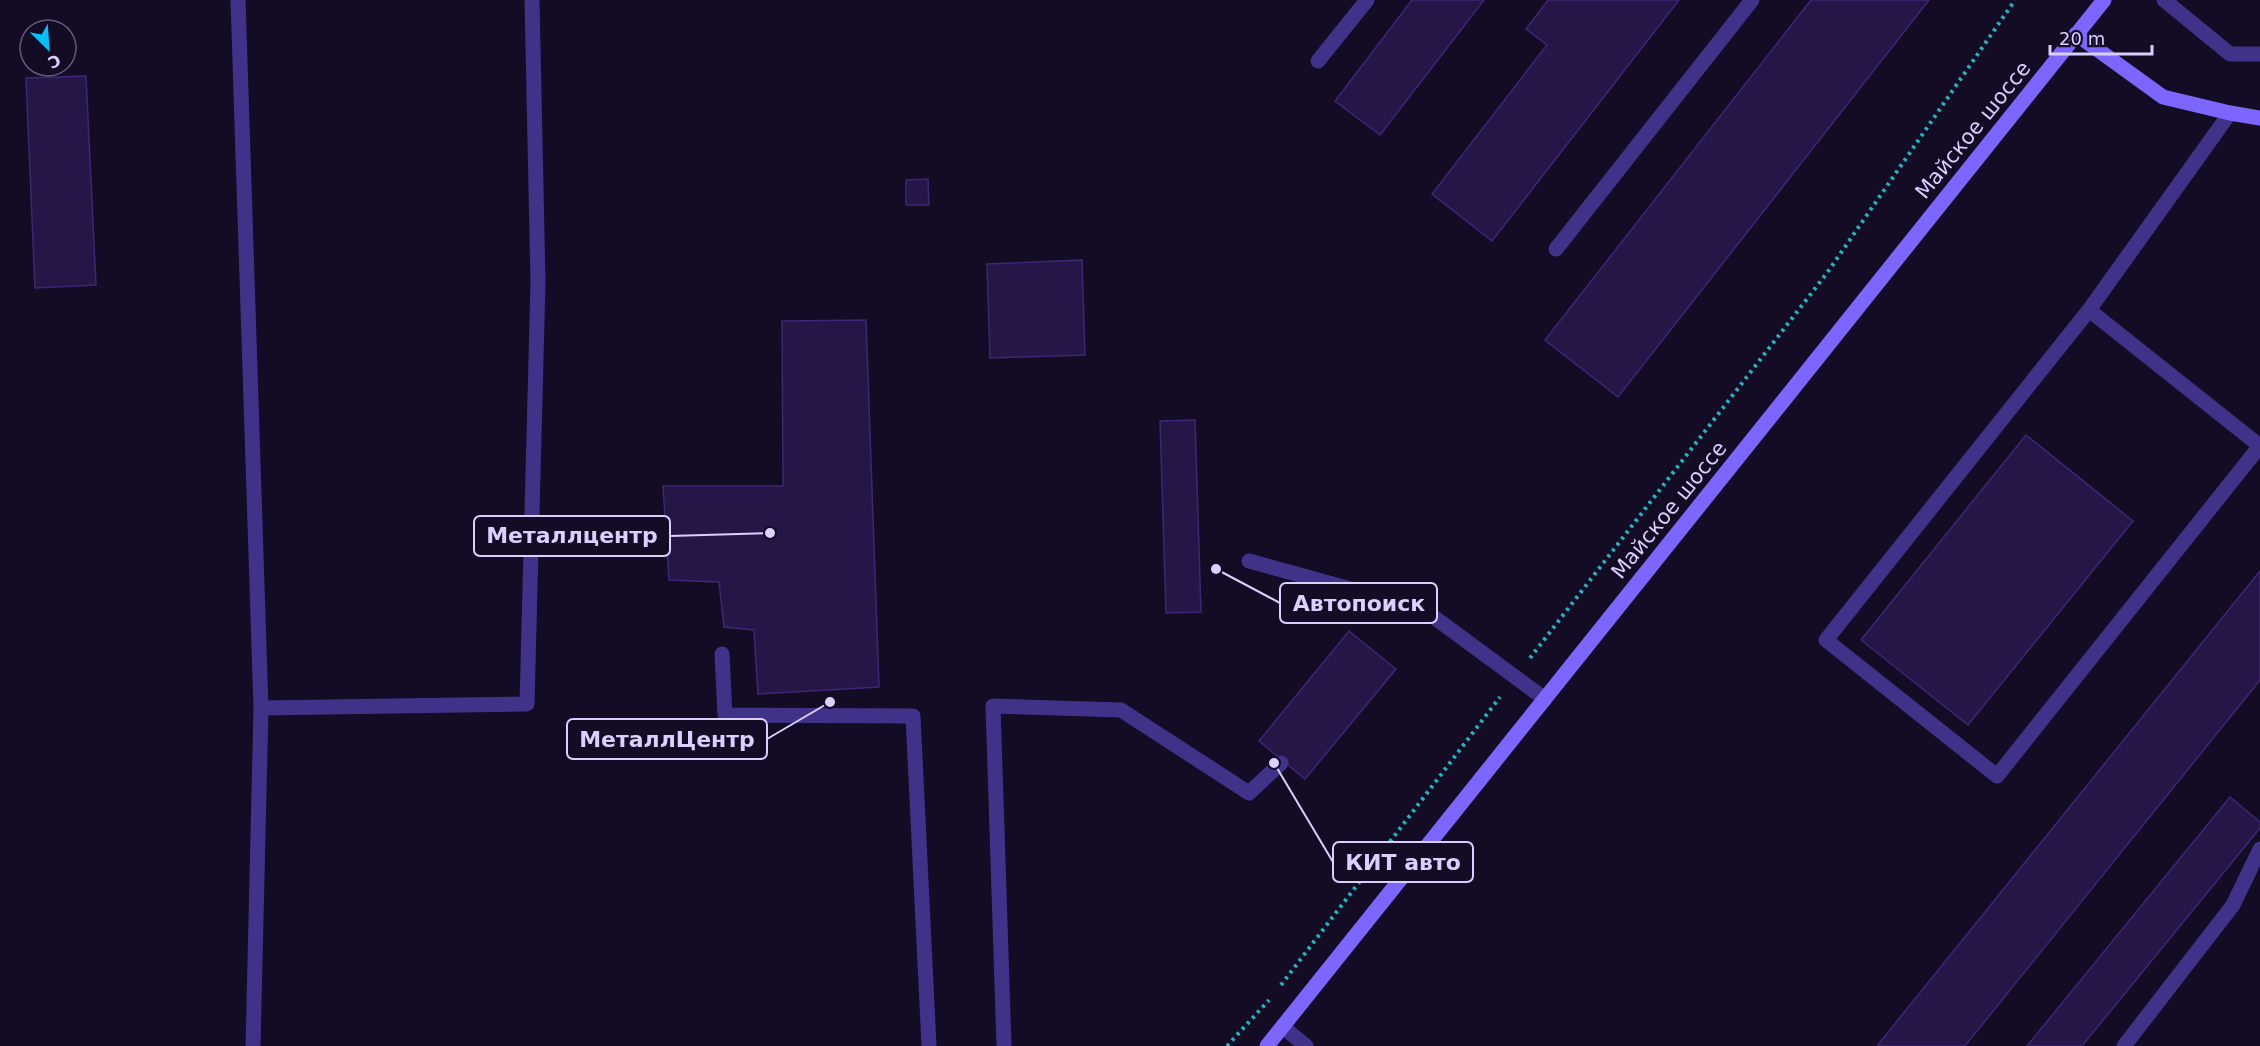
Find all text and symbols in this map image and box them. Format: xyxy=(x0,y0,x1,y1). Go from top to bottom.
north arrow xyxy=(18,18,78,78)
scale bar xyxy=(2050,18,2152,56)
text: 20 m xyxy=(2059,28,2105,49)
text: С xyxy=(45,50,63,72)
street label: Майское шоссе xyxy=(1910,57,2036,203)
street label: Майское шоссе xyxy=(1606,437,1732,583)
callout: Металлцентр xyxy=(474,516,670,556)
text: Металлцентр xyxy=(486,523,658,548)
callout: Автопоиск xyxy=(1280,583,1437,623)
text: Автопоиск xyxy=(1293,591,1425,616)
callout: МеталлЦентр xyxy=(567,719,767,759)
text: МеталлЦентр xyxy=(579,727,755,752)
callout: КИТ авто xyxy=(1333,842,1473,882)
text: КИТ авто xyxy=(1345,850,1461,875)

